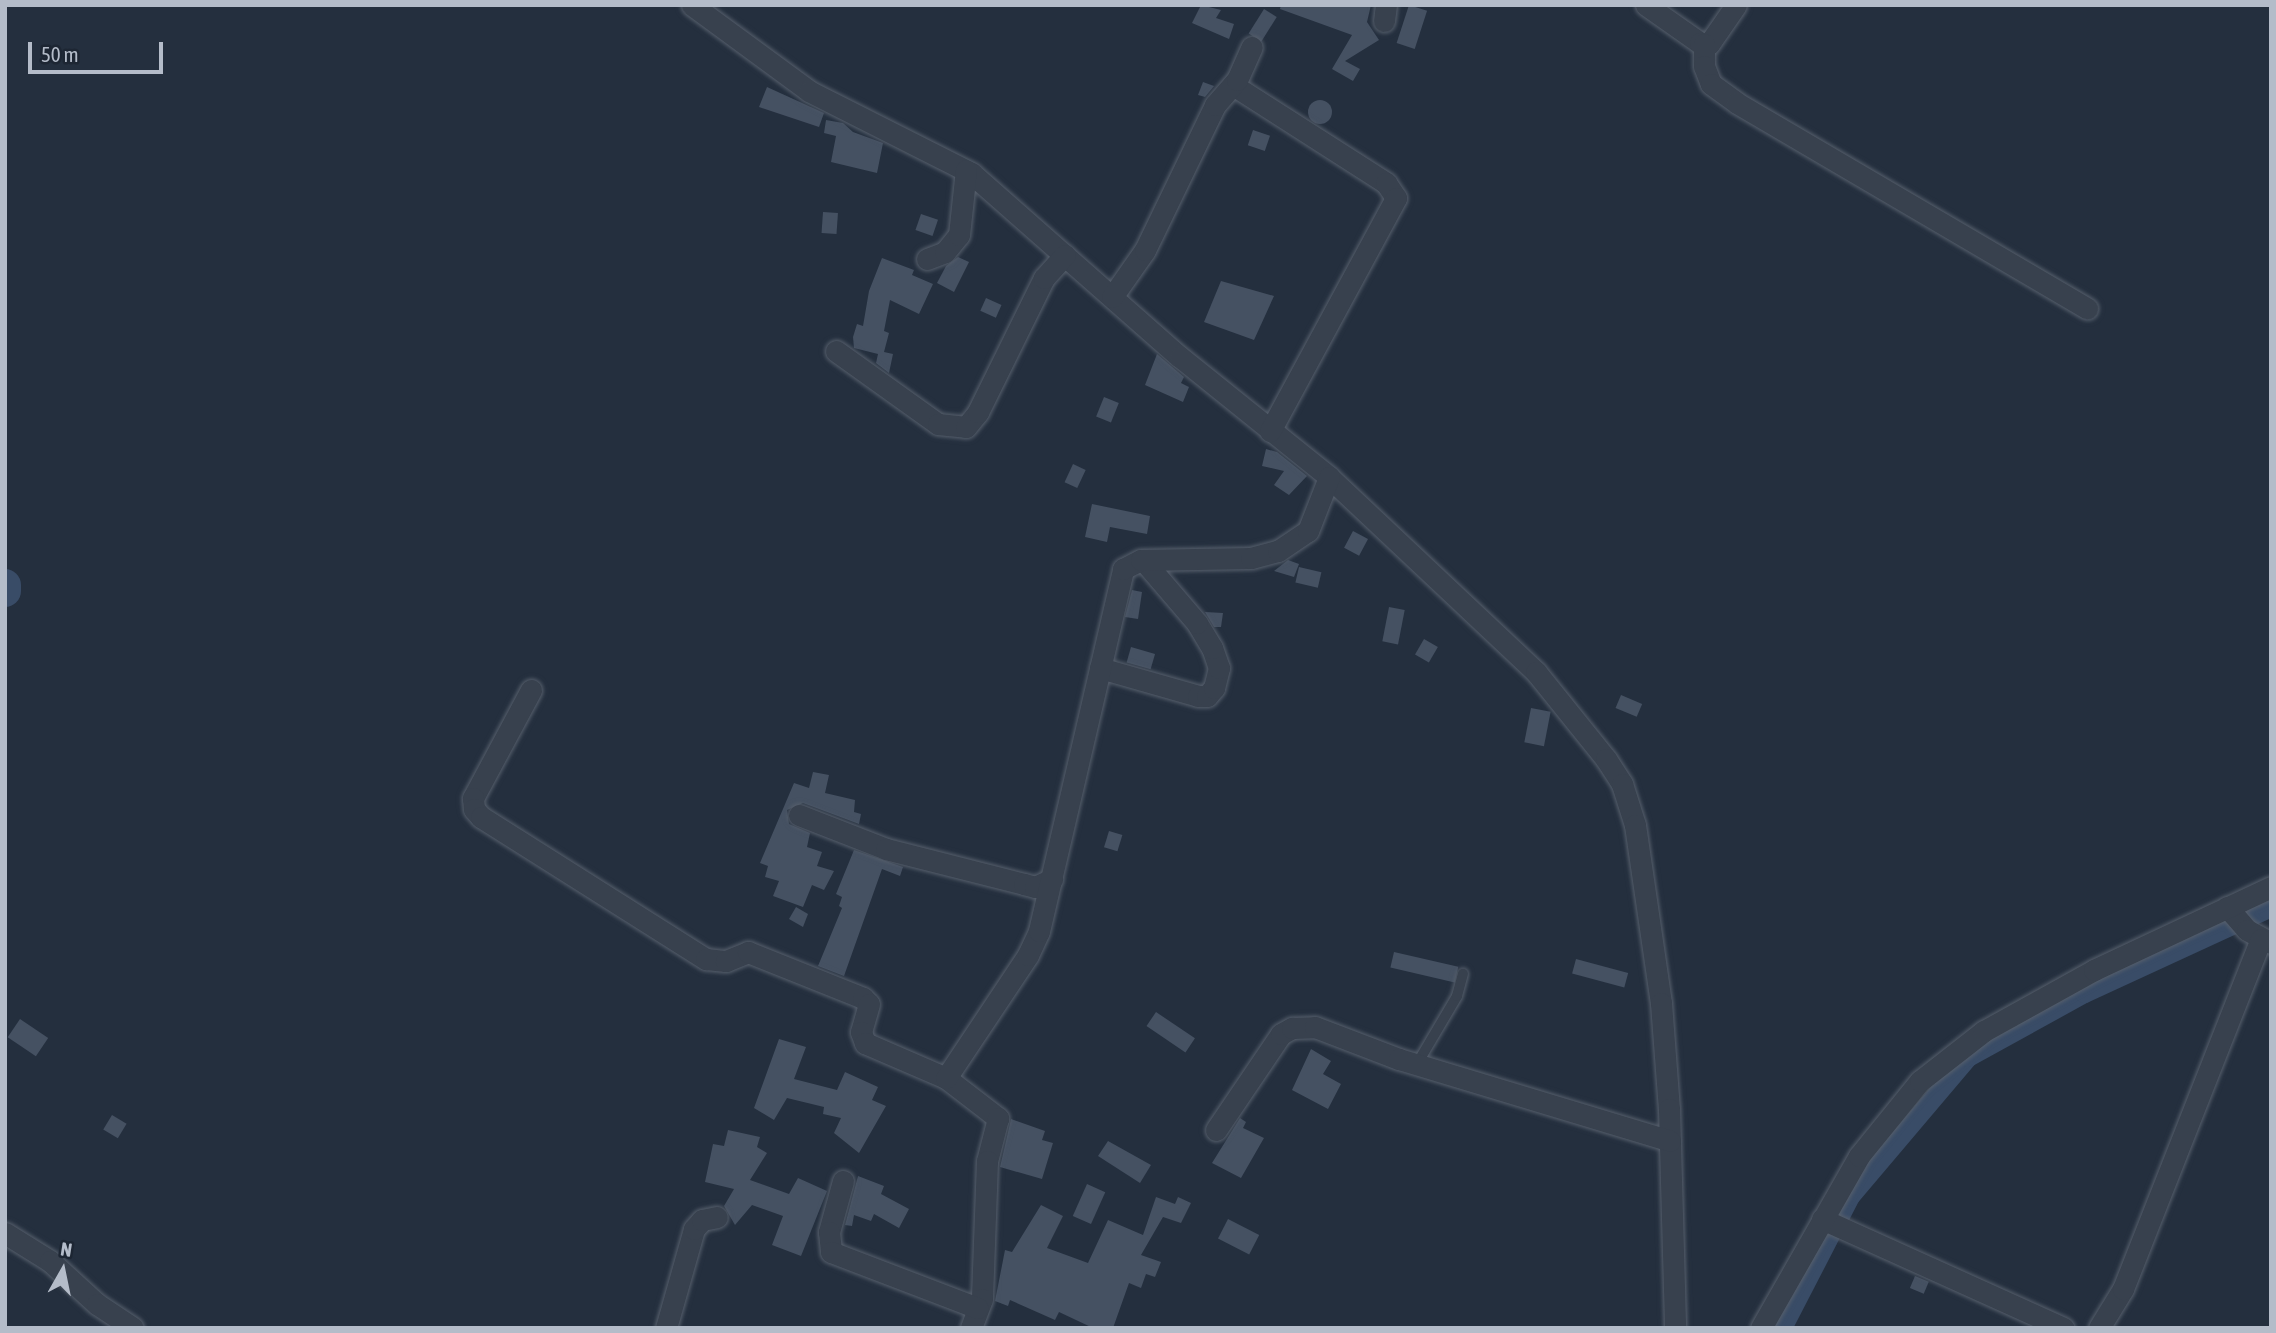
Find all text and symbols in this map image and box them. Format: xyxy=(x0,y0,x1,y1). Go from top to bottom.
scale bar xyxy=(32,28,166,72)
text: 50 m xyxy=(41,42,79,66)
north arrow xyxy=(28,1235,98,1305)
text: N xyxy=(59,1238,74,1261)

